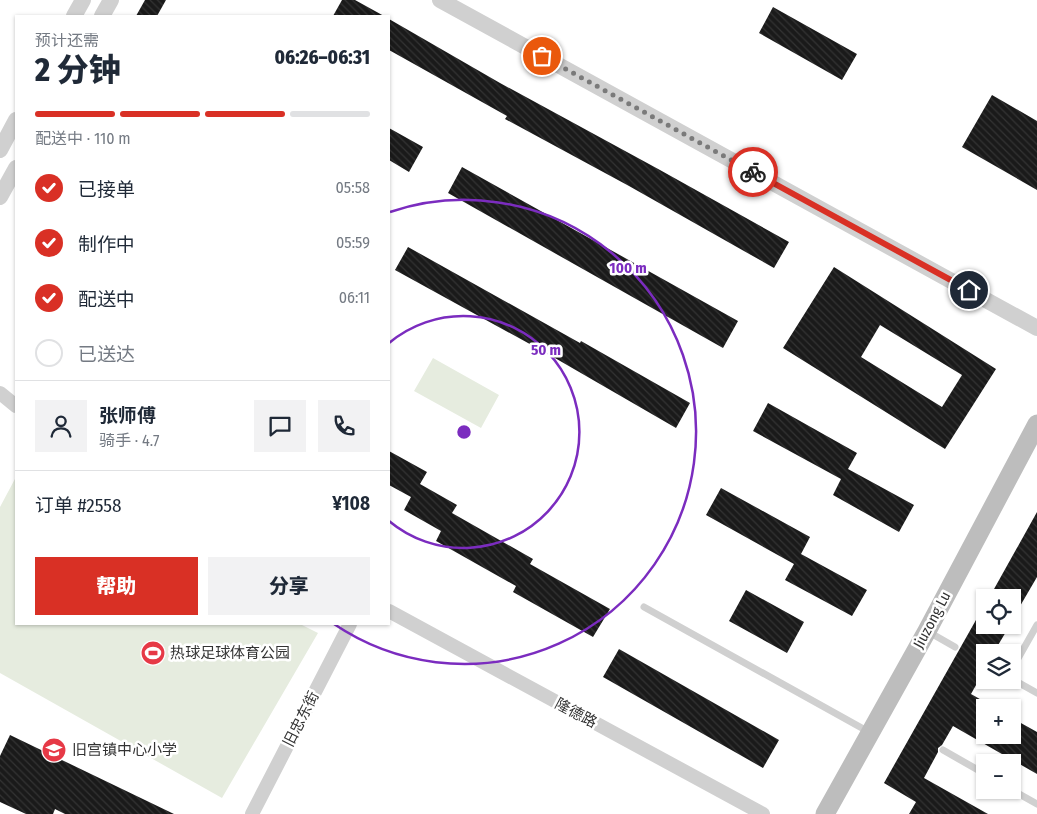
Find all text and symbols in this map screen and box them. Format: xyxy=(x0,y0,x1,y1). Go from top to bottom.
text: 预计还需 xyxy=(35,31,99,50)
pin xyxy=(521,35,563,77)
icon: bag xyxy=(528,42,556,70)
text: 06:26–06:31 xyxy=(275,46,370,69)
text: 2 分钟 xyxy=(35,51,120,89)
text: 配送中 · 110 m xyxy=(35,129,131,148)
courier xyxy=(728,147,778,197)
icon: bike xyxy=(739,158,767,186)
icon: check xyxy=(35,174,63,202)
text: 已接单 xyxy=(78,178,135,201)
text: 05:58 xyxy=(336,178,370,197)
icon: check xyxy=(35,229,63,257)
text: 制作中 xyxy=(78,233,135,256)
text: 05:59 xyxy=(336,233,370,252)
text: 100 m xyxy=(609,259,647,277)
pin xyxy=(948,269,990,311)
icon: home xyxy=(955,276,983,304)
icon: check xyxy=(35,284,63,312)
text: 配送中 xyxy=(78,288,135,311)
text: 06:11 xyxy=(339,288,370,307)
text: 50 m xyxy=(531,341,561,359)
text: 已送达 xyxy=(78,343,135,366)
button: person xyxy=(35,400,87,452)
button: chat xyxy=(254,400,306,452)
button: phone xyxy=(318,400,370,452)
text: 张师傅 xyxy=(99,404,156,427)
centre of rings xyxy=(455,423,473,441)
text: 骑手 · 4.7 xyxy=(99,431,160,450)
text: ¥108 xyxy=(332,492,370,515)
text: 订单 #2558 xyxy=(35,494,122,517)
button: 帮助 xyxy=(35,557,198,615)
button: 分享 xyxy=(208,557,370,615)
street label: Jiuzong Lu xyxy=(909,588,955,652)
map controls xyxy=(976,589,1021,799)
button: locate xyxy=(976,589,1021,634)
sports icon: 热球足球体育公园 xyxy=(140,640,166,666)
place label: 热球足球体育公园 xyxy=(170,644,290,662)
button: layers xyxy=(976,644,1021,689)
street label: 旧忠东街 xyxy=(279,688,323,750)
street label: 隆德路 xyxy=(552,694,600,732)
button: + xyxy=(976,699,1021,744)
school or university icon: 旧宫镇中心小学 xyxy=(41,737,67,763)
place label: 旧宫镇中心小学 xyxy=(72,741,177,759)
button: − xyxy=(976,754,1021,799)

